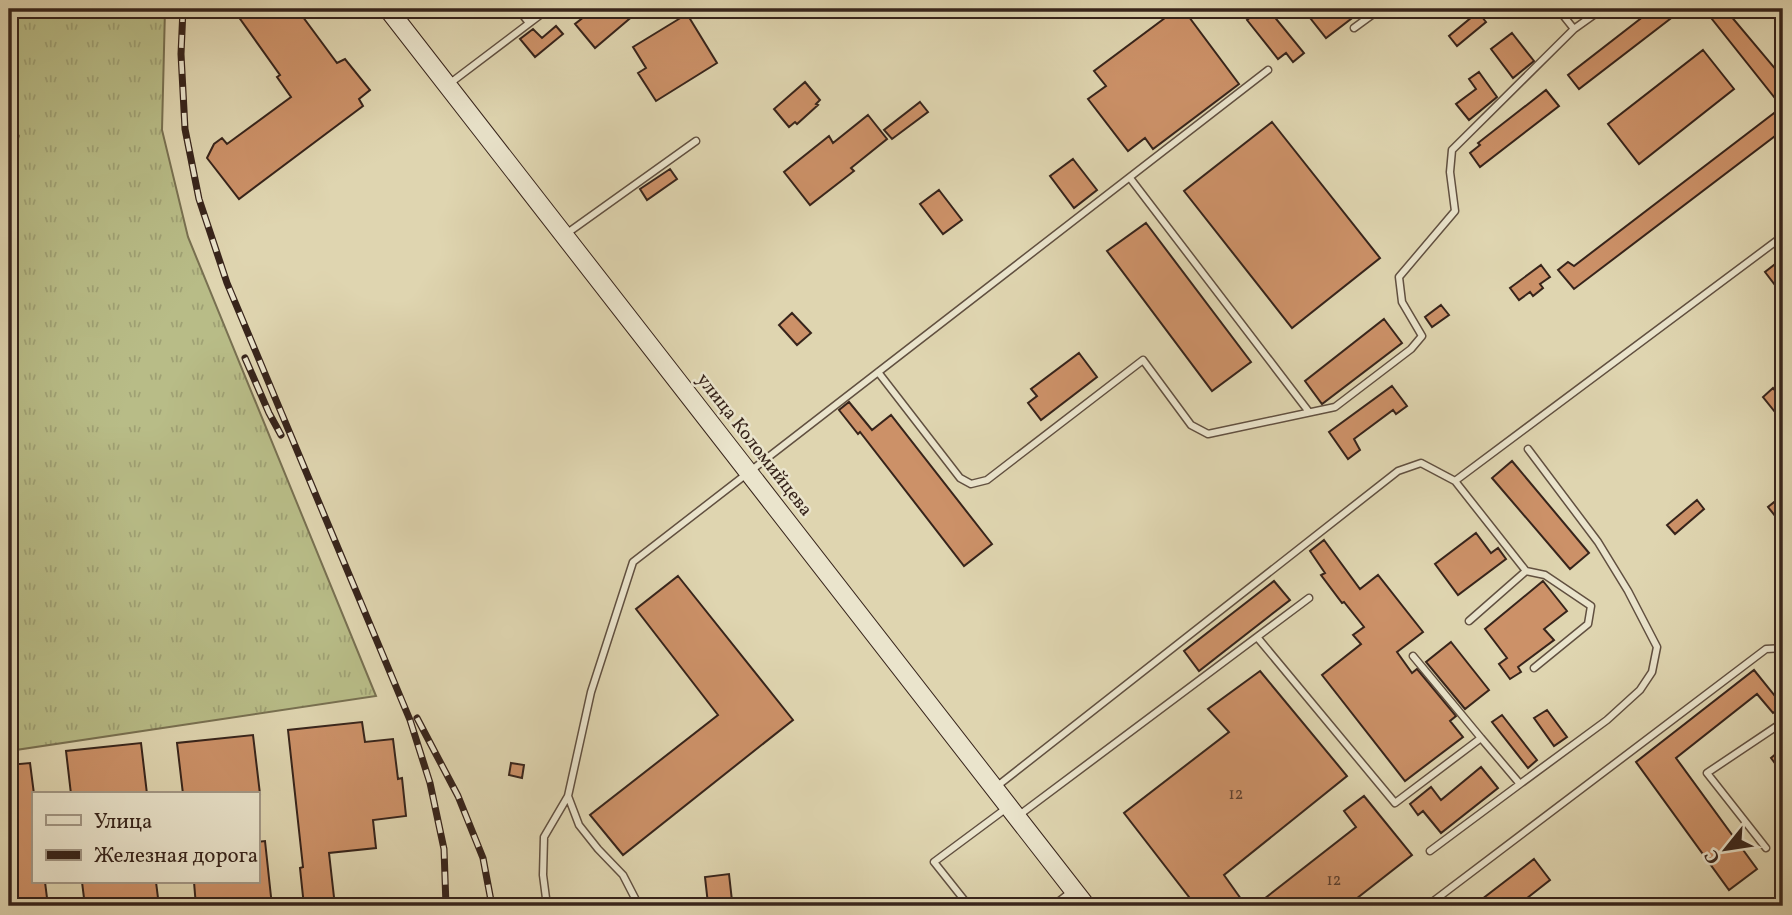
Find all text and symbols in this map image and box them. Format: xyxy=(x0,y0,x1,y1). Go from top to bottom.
street label: улица Коломийцева xyxy=(690,368,818,522)
house number: 12 xyxy=(1229,784,1243,806)
legend xyxy=(32,792,259,884)
text: Улица xyxy=(94,808,152,837)
north arrow xyxy=(1690,814,1760,884)
text: Железная дорога xyxy=(94,842,258,871)
text: С xyxy=(1699,845,1727,868)
house number: 12 xyxy=(1327,870,1341,892)

